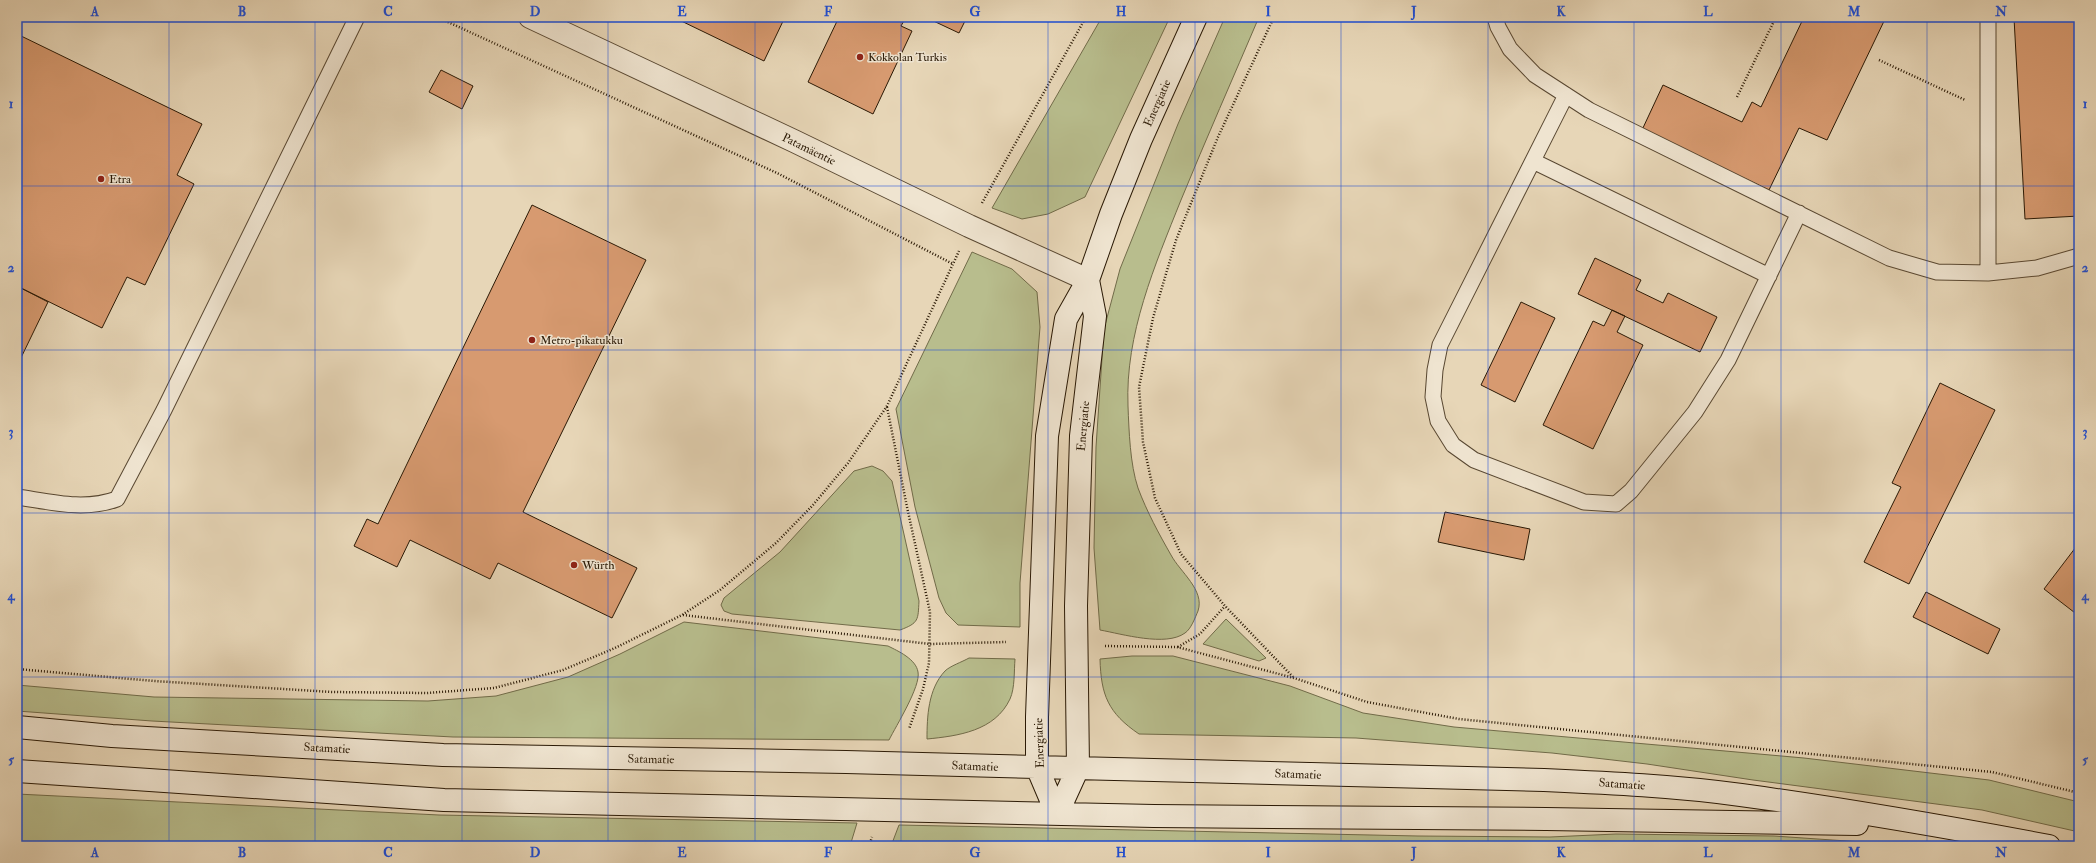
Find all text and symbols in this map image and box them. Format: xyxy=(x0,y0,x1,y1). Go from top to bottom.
text: A xyxy=(90,4,100,20)
text: B xyxy=(238,4,246,20)
text: C xyxy=(383,4,393,20)
text: D xyxy=(530,4,541,20)
text: E xyxy=(677,4,687,20)
text: F xyxy=(824,4,833,20)
text: G xyxy=(970,4,981,20)
text: H xyxy=(1116,4,1127,20)
text: I xyxy=(1265,4,1271,20)
text: J xyxy=(1410,4,1417,21)
text: K xyxy=(1556,4,1566,20)
text: L xyxy=(1703,4,1713,20)
text: M xyxy=(1847,4,1861,20)
text: N xyxy=(1994,4,2007,20)
place label: Kokkolan Turkis xyxy=(868,50,947,65)
marker: Kokkolan Turkis xyxy=(855,52,865,62)
street label: Energiatie xyxy=(1140,77,1175,129)
text: 1 xyxy=(9,96,14,112)
text: 1 xyxy=(2083,96,2088,112)
street label: Patamäentie xyxy=(779,130,838,169)
place label: Etra xyxy=(109,172,132,187)
marker: Etra xyxy=(96,174,106,184)
text: 2 xyxy=(8,260,15,276)
text: 2 xyxy=(2082,260,2089,276)
place label: Metro-pikatukku xyxy=(540,333,623,348)
marker: Metro-pikatukku xyxy=(527,335,537,345)
street label: Energiatie xyxy=(1074,400,1093,452)
text: 3 xyxy=(9,424,14,440)
text: 3 xyxy=(2083,424,2088,440)
place label: Würth xyxy=(581,558,615,573)
marker: Würth xyxy=(569,560,579,570)
text: 4 xyxy=(6,588,15,604)
text: 4 xyxy=(2080,588,2089,604)
street label: Energiatie xyxy=(1031,718,1048,768)
street label: Satamatie xyxy=(303,740,351,757)
text: 5 xyxy=(8,752,14,768)
street label: Satamatie xyxy=(627,752,674,767)
text: 5 xyxy=(2082,752,2088,768)
street label: Satamatie xyxy=(951,758,999,775)
street label: Satamatie xyxy=(1274,766,1322,783)
street label: Satamatie xyxy=(1598,775,1646,794)
text: A xyxy=(90,845,100,861)
text: B xyxy=(238,845,246,861)
text: C xyxy=(383,845,393,861)
text: D xyxy=(530,845,541,861)
text: E xyxy=(677,845,687,861)
text: F xyxy=(824,845,833,861)
text: G xyxy=(970,845,981,861)
text: H xyxy=(1116,845,1127,861)
text: I xyxy=(1265,845,1271,861)
text: J xyxy=(1410,845,1417,862)
text: K xyxy=(1556,845,1566,861)
text: L xyxy=(1703,845,1713,861)
text: M xyxy=(1847,845,1861,861)
text: N xyxy=(1994,845,2007,861)

